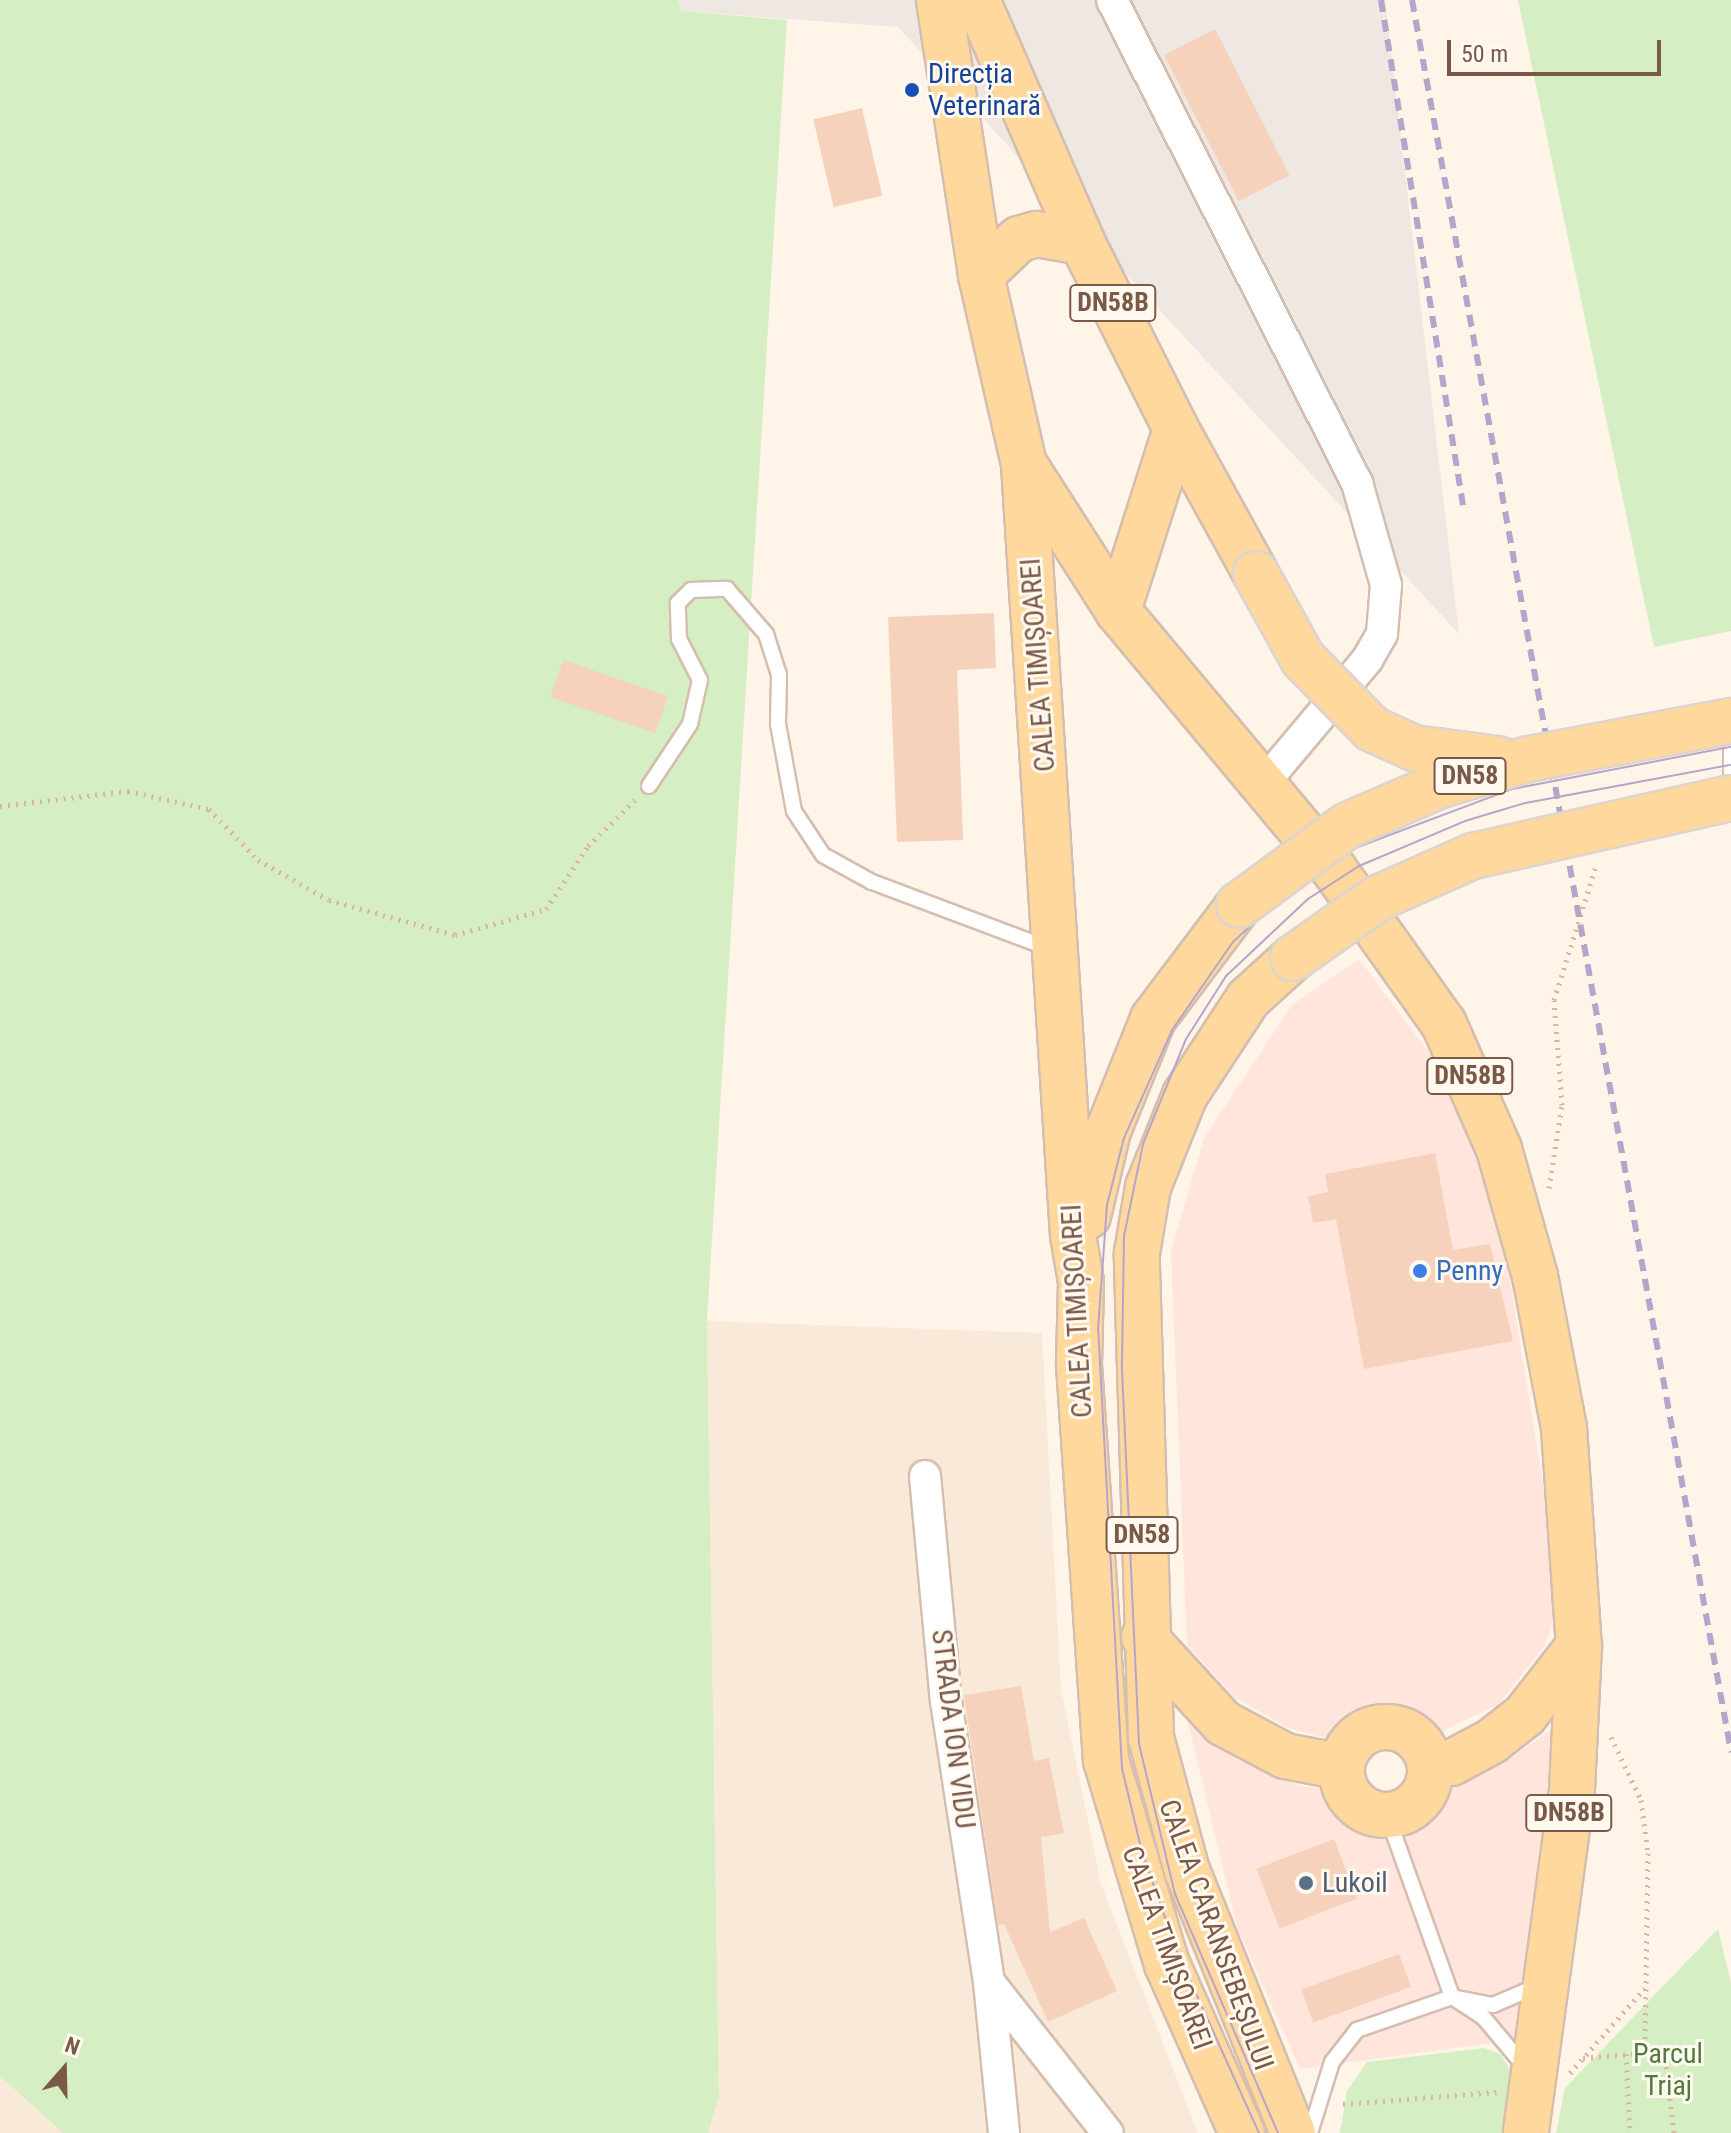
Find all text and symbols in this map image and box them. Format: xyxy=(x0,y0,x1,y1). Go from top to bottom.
scale bar xyxy=(1451,24,1665,74)
text: 50 m xyxy=(1461,40,1508,68)
place label: Direcția Veterinară xyxy=(928,57,1041,123)
marker: Direcția Veterinară xyxy=(903,81,921,99)
road number: DN58B xyxy=(1069,281,1157,325)
street label: CALEA TIMIȘOAREI xyxy=(1014,557,1062,773)
road number: DN58 xyxy=(1432,754,1508,798)
road number: DN58B xyxy=(1426,1054,1514,1098)
street label: CALEA TIMIȘOAREI xyxy=(1055,1203,1099,1419)
place label: Penny xyxy=(1436,1254,1503,1288)
marker: Penny xyxy=(1411,1262,1429,1280)
road number: DN58 xyxy=(1104,1513,1180,1557)
street label: STRADA ION VIDU xyxy=(924,1628,982,1830)
road number: DN58B xyxy=(1525,1791,1613,1835)
street label: CALEA CARANSEBEȘULUI xyxy=(1151,1795,1281,2075)
street label: CALEA TIMIȘOAREI xyxy=(1115,1841,1219,2055)
place label: Lukoil xyxy=(1322,1866,1388,1900)
marker: Lukoil xyxy=(1297,1874,1315,1892)
north arrow xyxy=(24,2029,104,2109)
text: N xyxy=(62,2032,83,2060)
park label: Parcul Triaj xyxy=(1633,2037,1703,2103)

